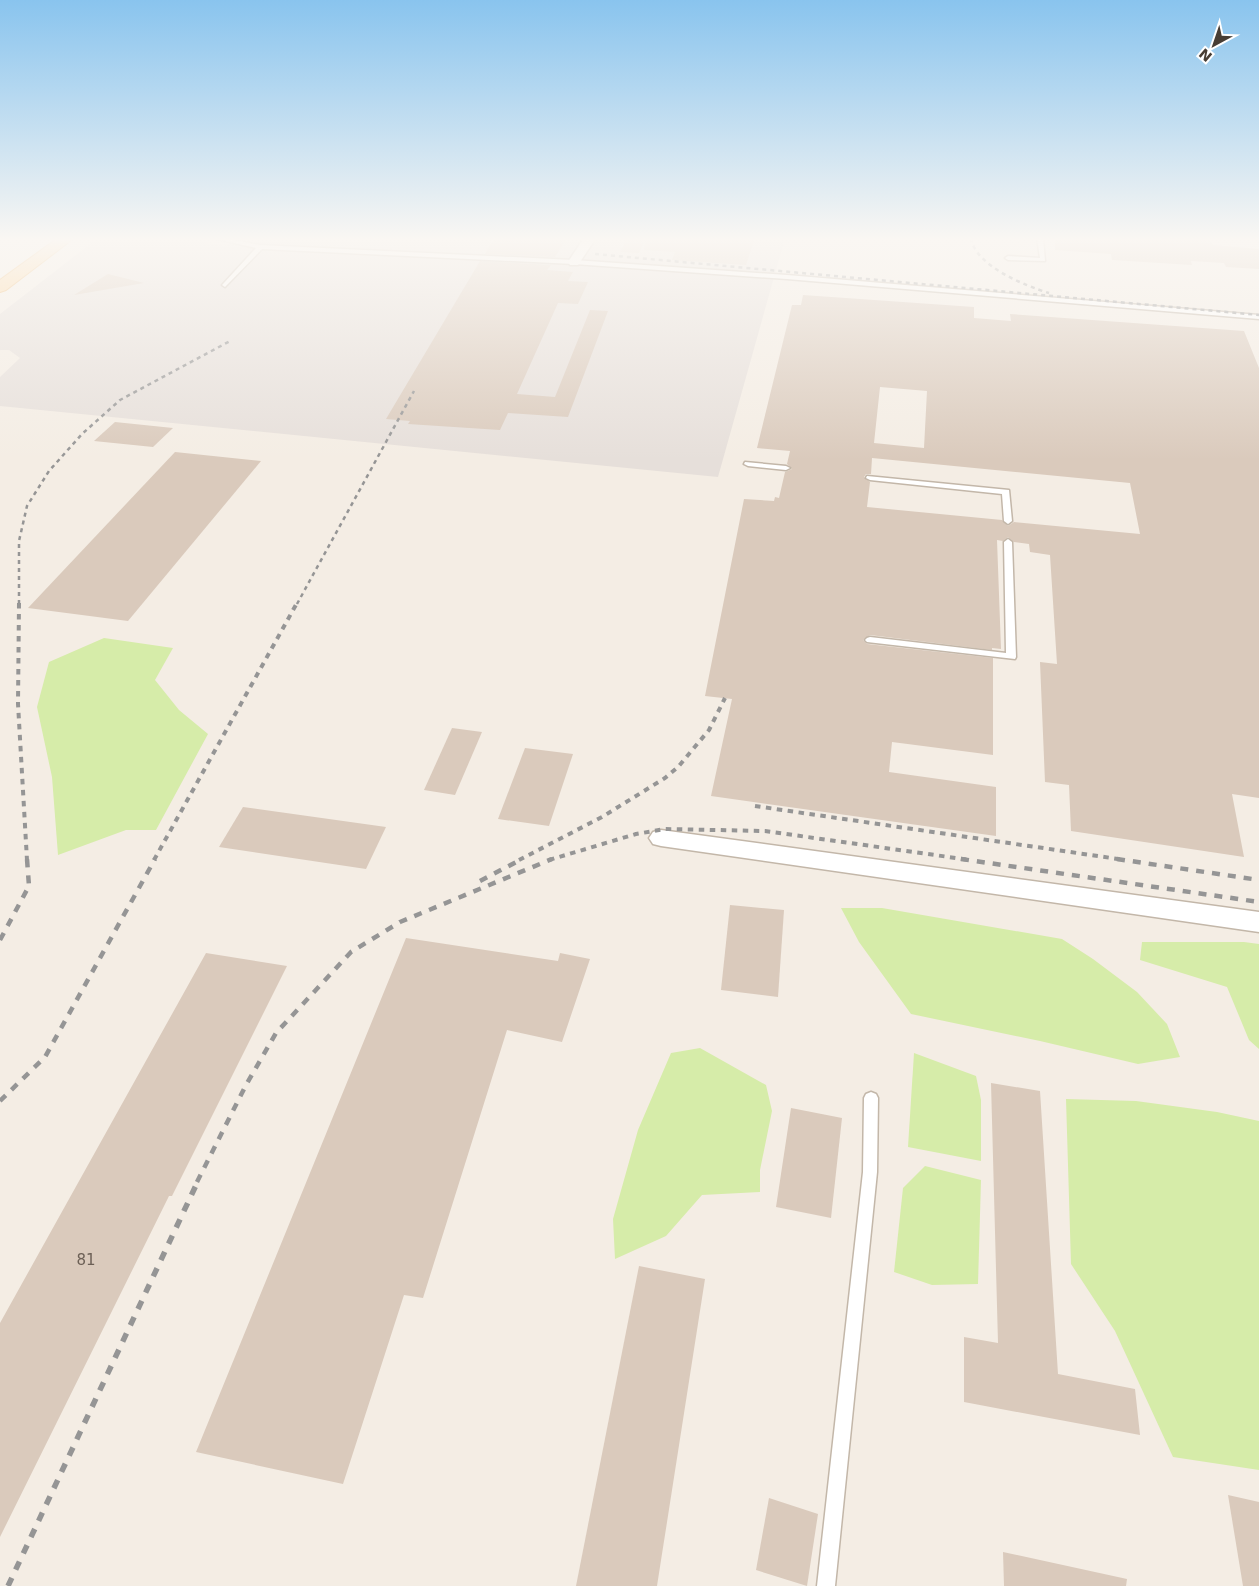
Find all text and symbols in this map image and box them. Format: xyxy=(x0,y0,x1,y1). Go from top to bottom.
north arrow xyxy=(1189,20,1239,70)
text: N xyxy=(1196,45,1215,65)
house number: 81 xyxy=(76,1251,96,1269)

